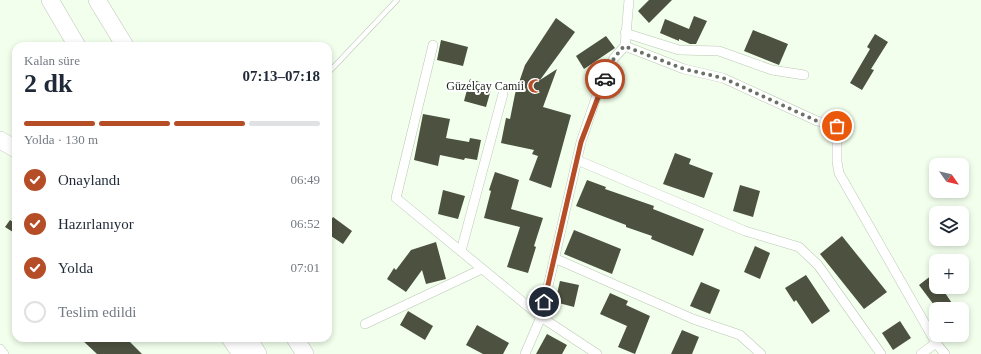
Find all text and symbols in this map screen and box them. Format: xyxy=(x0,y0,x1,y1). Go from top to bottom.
text: Kalan süre xyxy=(24,53,80,68)
courier xyxy=(585,59,625,99)
text: 07:13–07:18 xyxy=(243,68,320,84)
icon: car xyxy=(594,68,616,90)
text: 2 dk xyxy=(24,69,72,98)
mosque icon: Güzelçay Camii xyxy=(527,78,543,94)
place label: Güzelçay Camii xyxy=(446,79,525,93)
pin xyxy=(820,109,854,143)
icon: bag xyxy=(826,115,848,137)
text: Yolda · 130 m xyxy=(24,132,98,147)
north arrow xyxy=(929,158,969,198)
map controls xyxy=(929,158,969,342)
icon: check xyxy=(24,169,46,191)
text: Onaylandı xyxy=(58,172,120,188)
text: 06:49 xyxy=(290,172,320,187)
button: layers xyxy=(929,206,969,246)
icon: check xyxy=(24,213,46,235)
text: Hazırlanıyor xyxy=(58,216,134,232)
text: 06:52 xyxy=(290,216,320,231)
button: + xyxy=(929,254,969,294)
icon: check xyxy=(24,257,46,279)
text: Yolda xyxy=(58,260,93,276)
text: 07:01 xyxy=(290,260,320,275)
pin xyxy=(527,285,561,319)
icon: home xyxy=(533,291,555,313)
button: − xyxy=(929,302,969,342)
text: Teslim edildi xyxy=(58,304,137,320)

